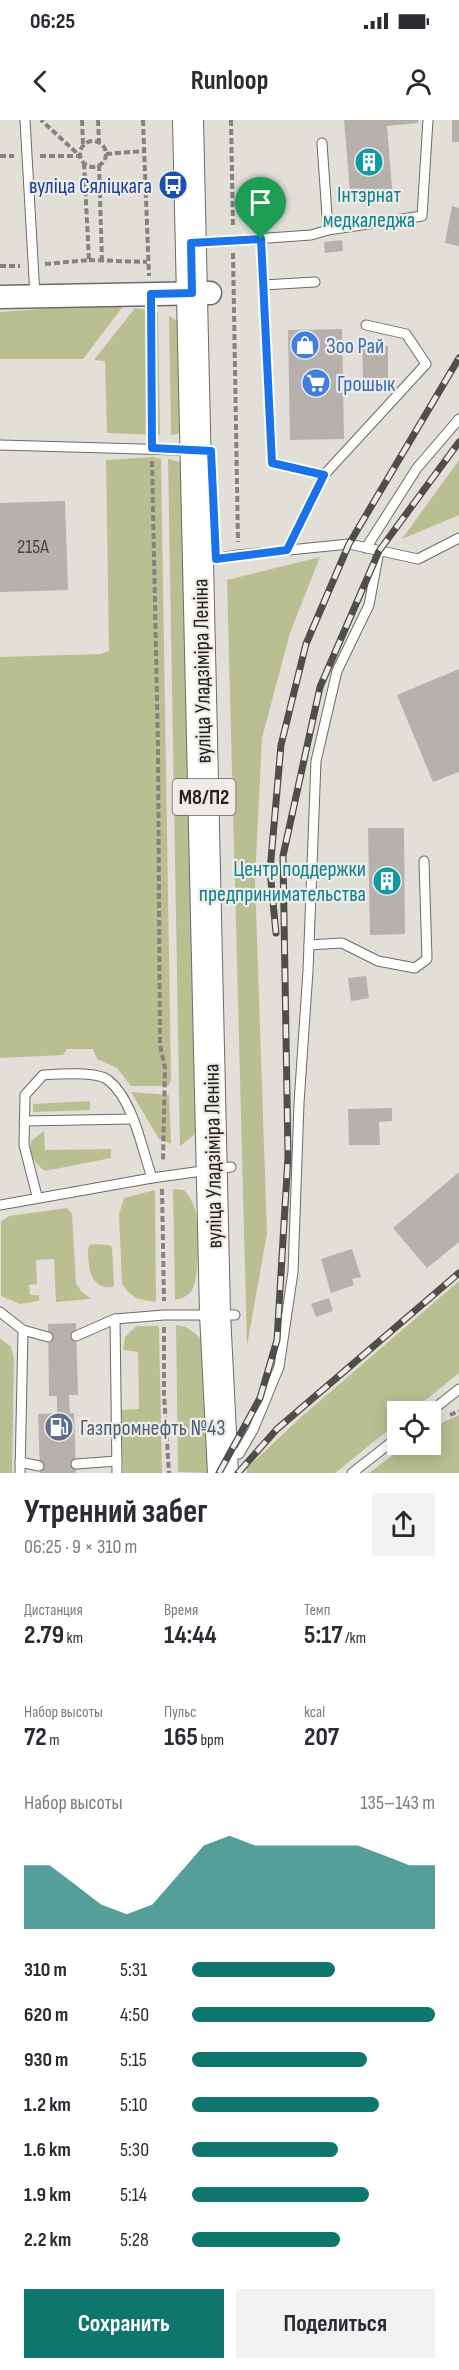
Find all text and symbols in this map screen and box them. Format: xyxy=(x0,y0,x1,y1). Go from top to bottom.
text: 06:25 xyxy=(30,8,75,35)
icon: back xyxy=(24,65,57,98)
text: Runloop xyxy=(191,65,268,97)
icon: person xyxy=(402,65,435,98)
building icon: Інтэрнат медкаледжа xyxy=(353,146,385,178)
bus stop icon: вуліца Сяліцкага xyxy=(157,169,189,201)
place label: вуліца Сяліцкага xyxy=(29,173,152,200)
pin xyxy=(235,177,286,239)
place label: Інтэрнат медкаледжа xyxy=(323,182,415,234)
icon: arrive xyxy=(244,186,277,219)
shop icon: Зоо Рай xyxy=(289,329,321,361)
place label: Зоо Рай xyxy=(326,333,384,360)
supermarket icon: Грошык xyxy=(300,367,332,399)
place label: Грошык xyxy=(337,371,396,398)
house number: 215А xyxy=(17,535,49,559)
street label: вуліца Уладзіміра Леніна xyxy=(187,578,218,763)
road number: М8/П2 xyxy=(172,779,236,815)
place label: Центр поддержки предпринимательства xyxy=(199,856,366,908)
building icon: Центр поддержки предпринимательства xyxy=(371,865,403,897)
street label: вуліца Уладзіміра Леніна xyxy=(198,1063,229,1248)
map controls xyxy=(387,1401,441,1455)
button: locate xyxy=(387,1401,441,1455)
fuel station icon: Газпромнефть №43 xyxy=(43,1411,75,1443)
place label: Газпромнефть №43 xyxy=(80,1415,226,1442)
text: Утренний забег xyxy=(24,1492,208,1532)
button: share xyxy=(372,1493,435,1556)
text: 06:25 · 9 × 310 m xyxy=(24,1535,137,1559)
text: Дистанция xyxy=(24,1601,83,1620)
text: Время xyxy=(164,1601,198,1620)
text: Темп xyxy=(304,1601,330,1620)
text: 2.79 xyxy=(24,1620,64,1651)
text: 14:44 xyxy=(164,1620,217,1651)
text: 5:17 xyxy=(304,1620,343,1651)
text: km xyxy=(64,1629,83,1648)
text: /km xyxy=(343,1629,366,1648)
text: Набор высоты xyxy=(24,1703,103,1722)
text: Пульс xyxy=(164,1703,197,1722)
text: kcal xyxy=(304,1703,325,1722)
text: 72 xyxy=(24,1722,47,1753)
text: 165 xyxy=(164,1722,198,1753)
text: 207 xyxy=(304,1722,339,1753)
text: m xyxy=(47,1731,60,1750)
text: bpm xyxy=(198,1731,224,1750)
text: Набор высоты xyxy=(24,1791,123,1815)
text: 135–143 m xyxy=(361,1791,435,1815)
text: 310 m xyxy=(24,1958,67,1982)
text: 5:31 xyxy=(120,1958,147,1982)
text: 620 m xyxy=(24,2003,68,2027)
text: 4:50 xyxy=(120,2003,149,2027)
text: 930 m xyxy=(24,2048,68,2072)
text: 5:15 xyxy=(120,2048,147,2072)
text: 1.2 km xyxy=(24,2093,71,2117)
text: 5:10 xyxy=(120,2093,148,2117)
text: 1.6 km xyxy=(24,2138,71,2162)
text: 5:30 xyxy=(120,2138,149,2162)
text: 1.9 km xyxy=(24,2183,71,2207)
text: 5:14 xyxy=(120,2183,147,2207)
text: 2.2 km xyxy=(24,2228,71,2252)
text: 5:28 xyxy=(120,2228,149,2252)
button: Сохранить xyxy=(24,2289,224,2358)
button: Поделиться xyxy=(236,2289,435,2358)

